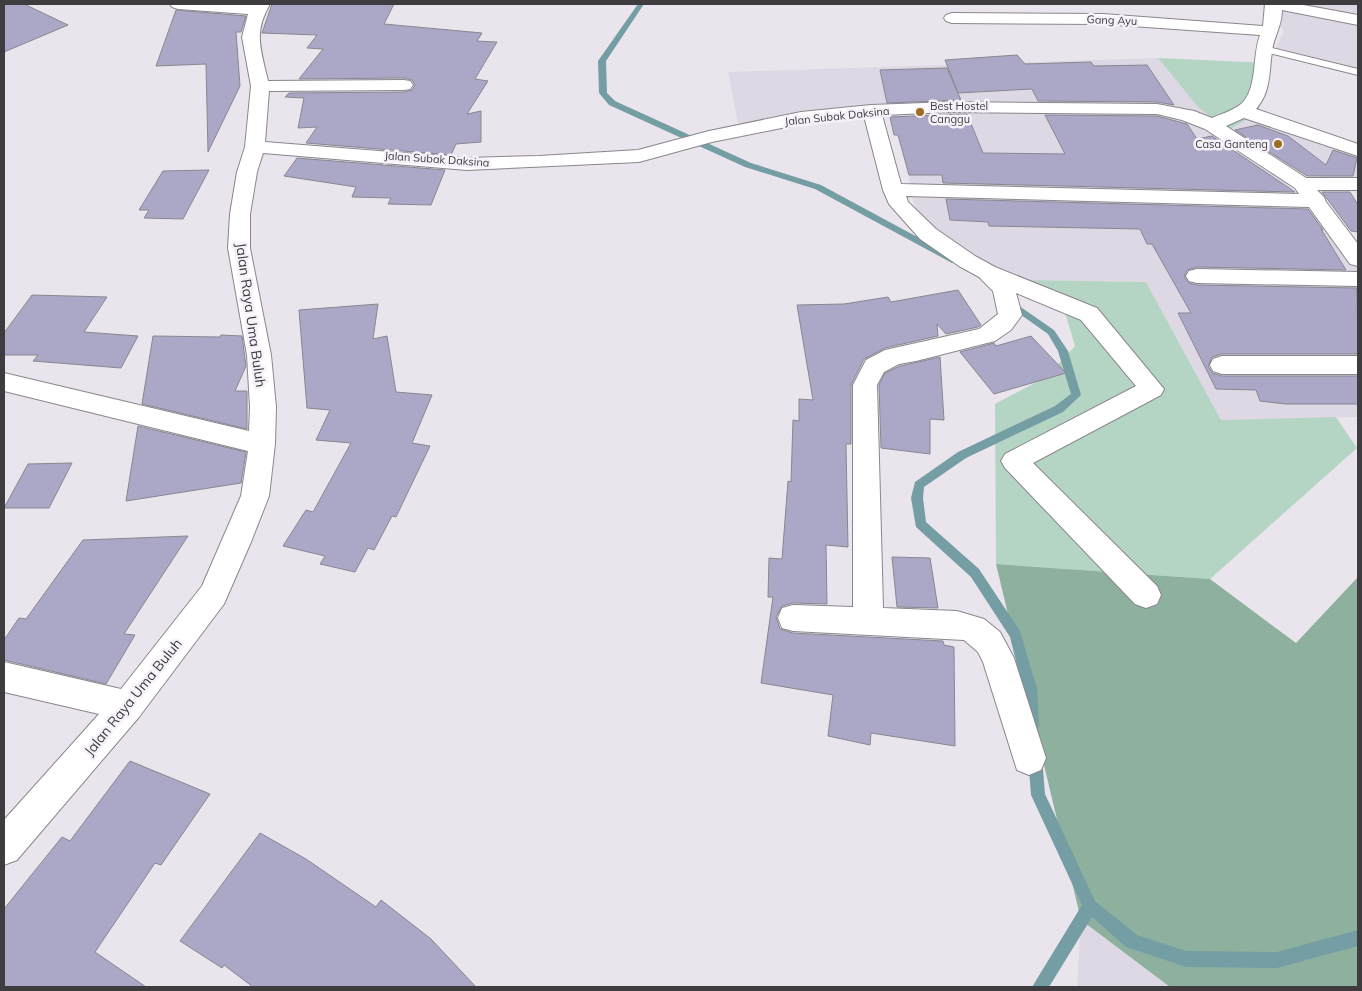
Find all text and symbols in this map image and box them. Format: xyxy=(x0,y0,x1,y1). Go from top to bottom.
street label: Gang Ayu xyxy=(1086,12,1138,28)
place label: Best Hostel Canggu xyxy=(930,99,988,126)
street label: Jalan Subak Daksina xyxy=(784,104,890,128)
marker: Best Hostel Canggu xyxy=(914,106,926,118)
place label: Casa Ganteng xyxy=(1195,137,1268,151)
marker: Casa Ganteng xyxy=(1272,138,1284,150)
street label: Jalan Subak Daksina xyxy=(384,148,490,170)
street label: Jalan Raya Uma Buluh xyxy=(232,242,270,388)
street label: Jalan Raya Uma Buluh xyxy=(80,635,186,759)

